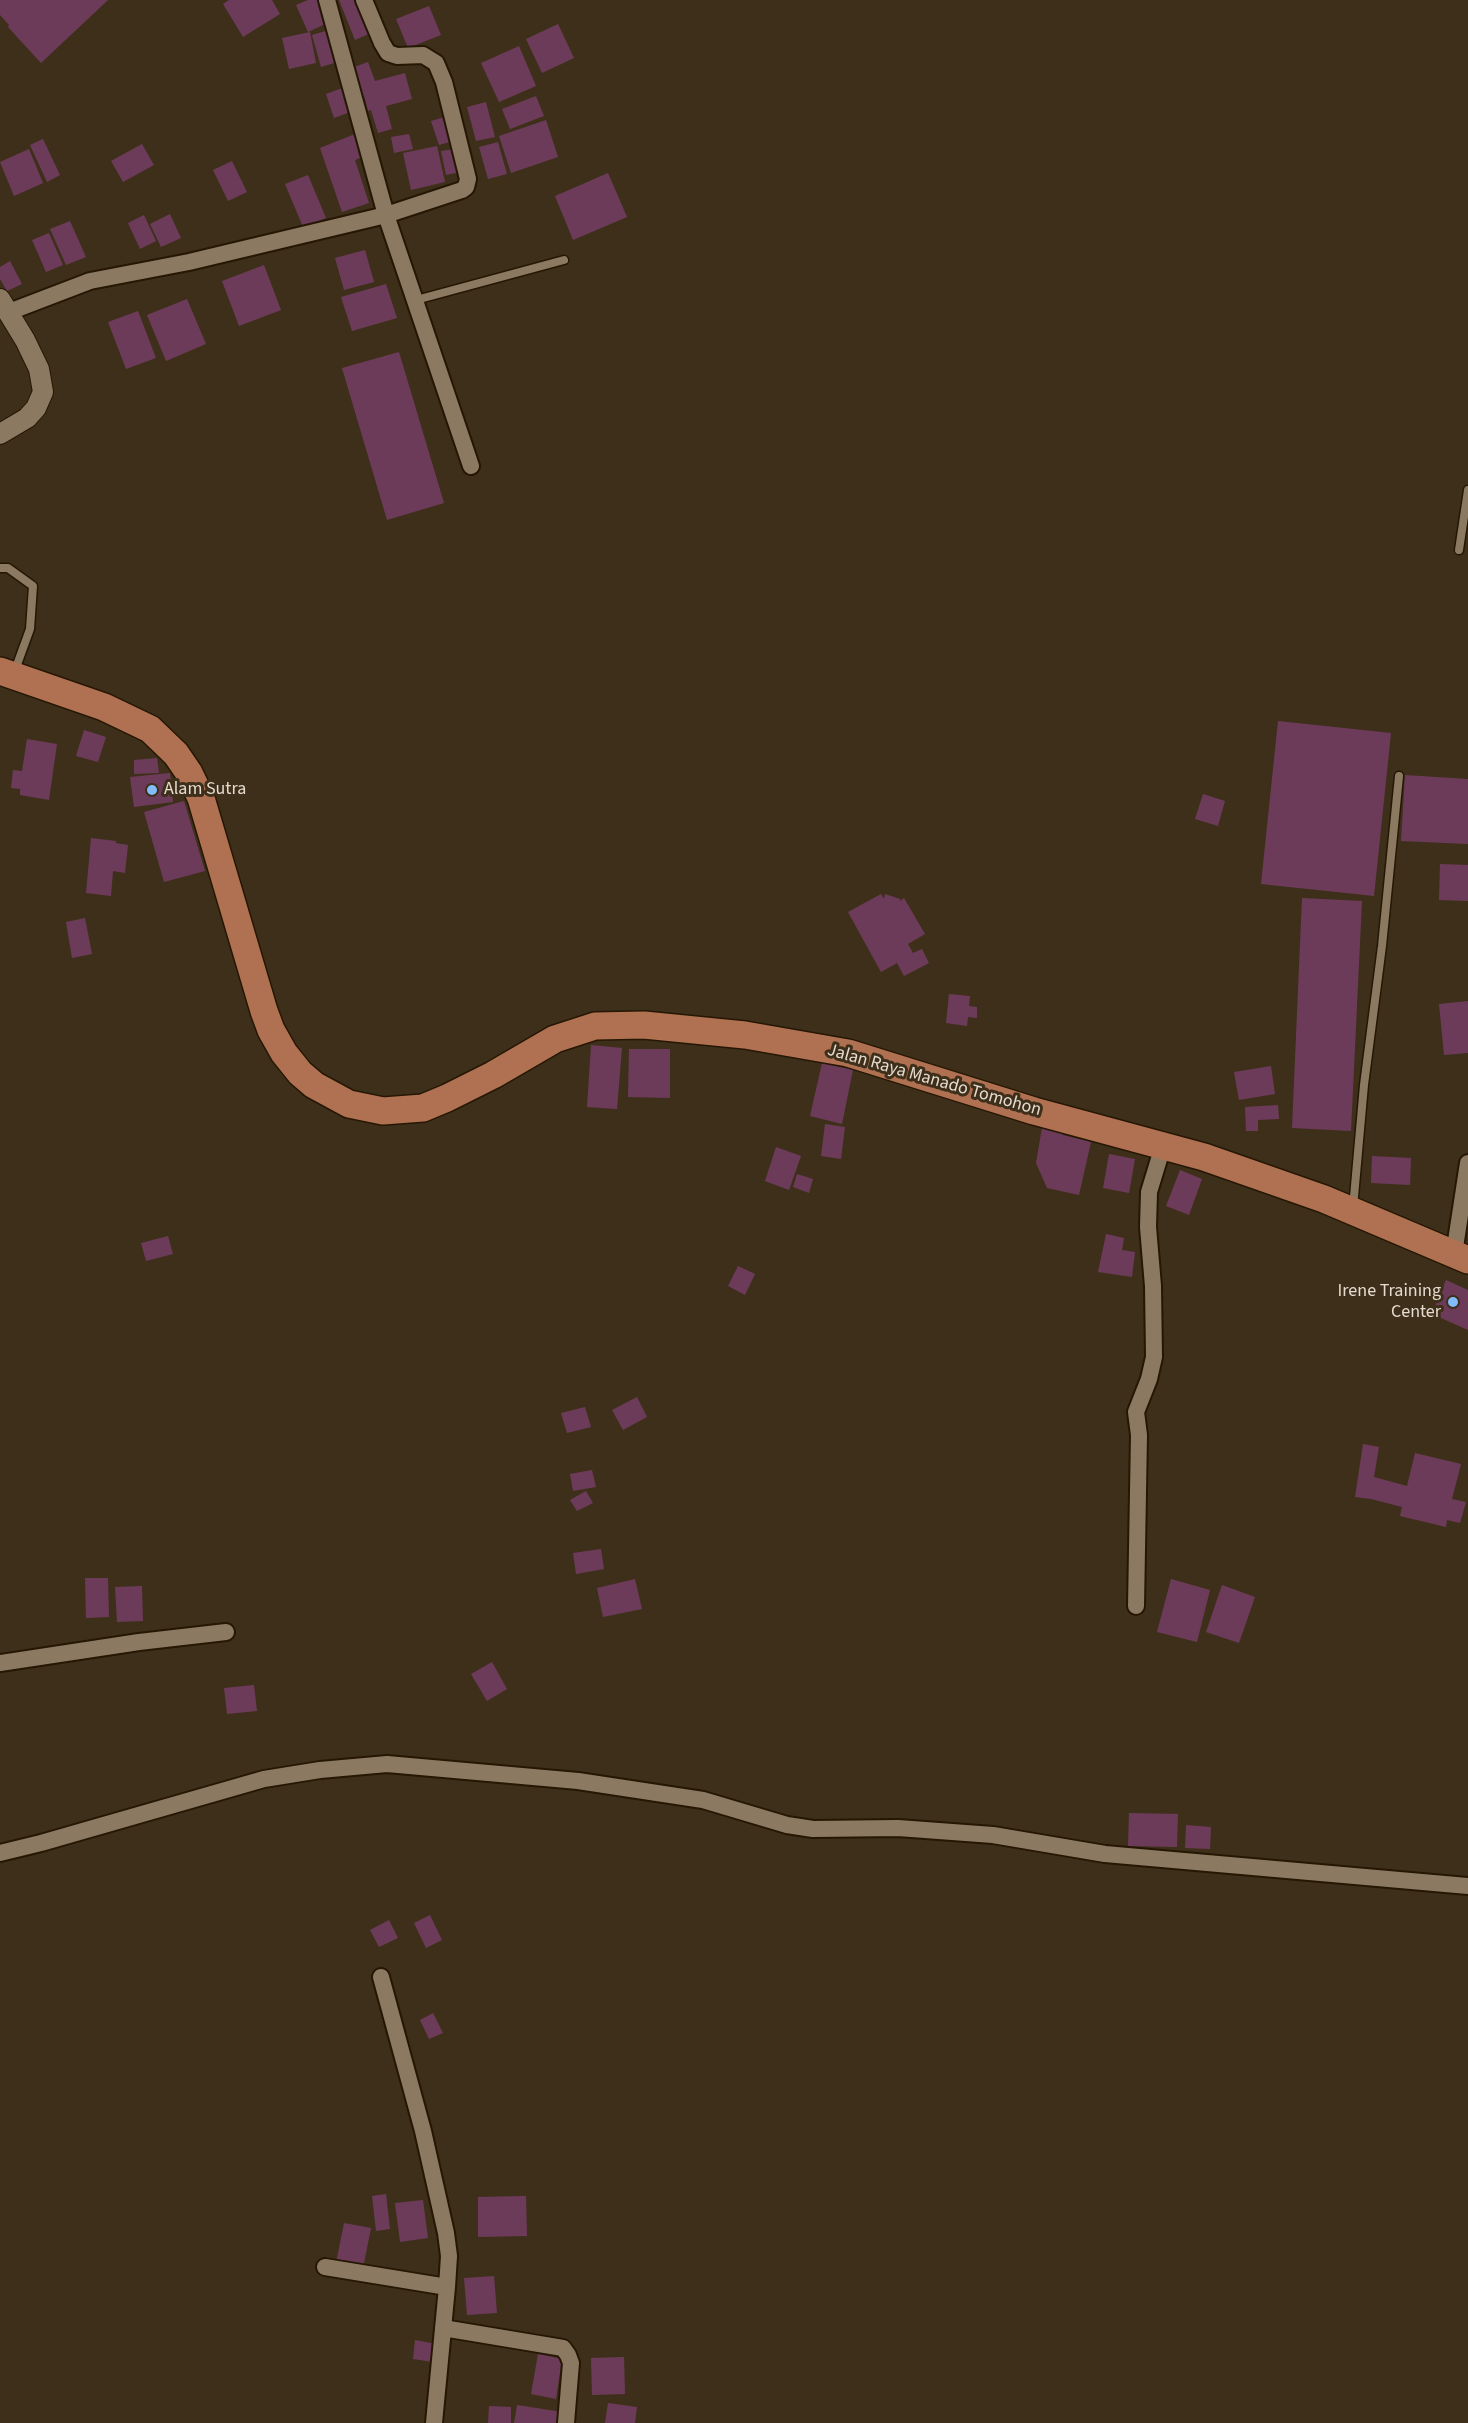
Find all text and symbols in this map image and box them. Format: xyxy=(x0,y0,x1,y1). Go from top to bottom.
place label: Alam Sutra xyxy=(164,779,246,801)
marker: Alam Sutra xyxy=(145,783,159,797)
street label: Jalan Raya Manado Tomohon xyxy=(825,1040,1043,1122)
place label: Irene Training Center xyxy=(1338,1281,1441,1324)
marker: Irene Training Center xyxy=(1446,1295,1460,1309)

